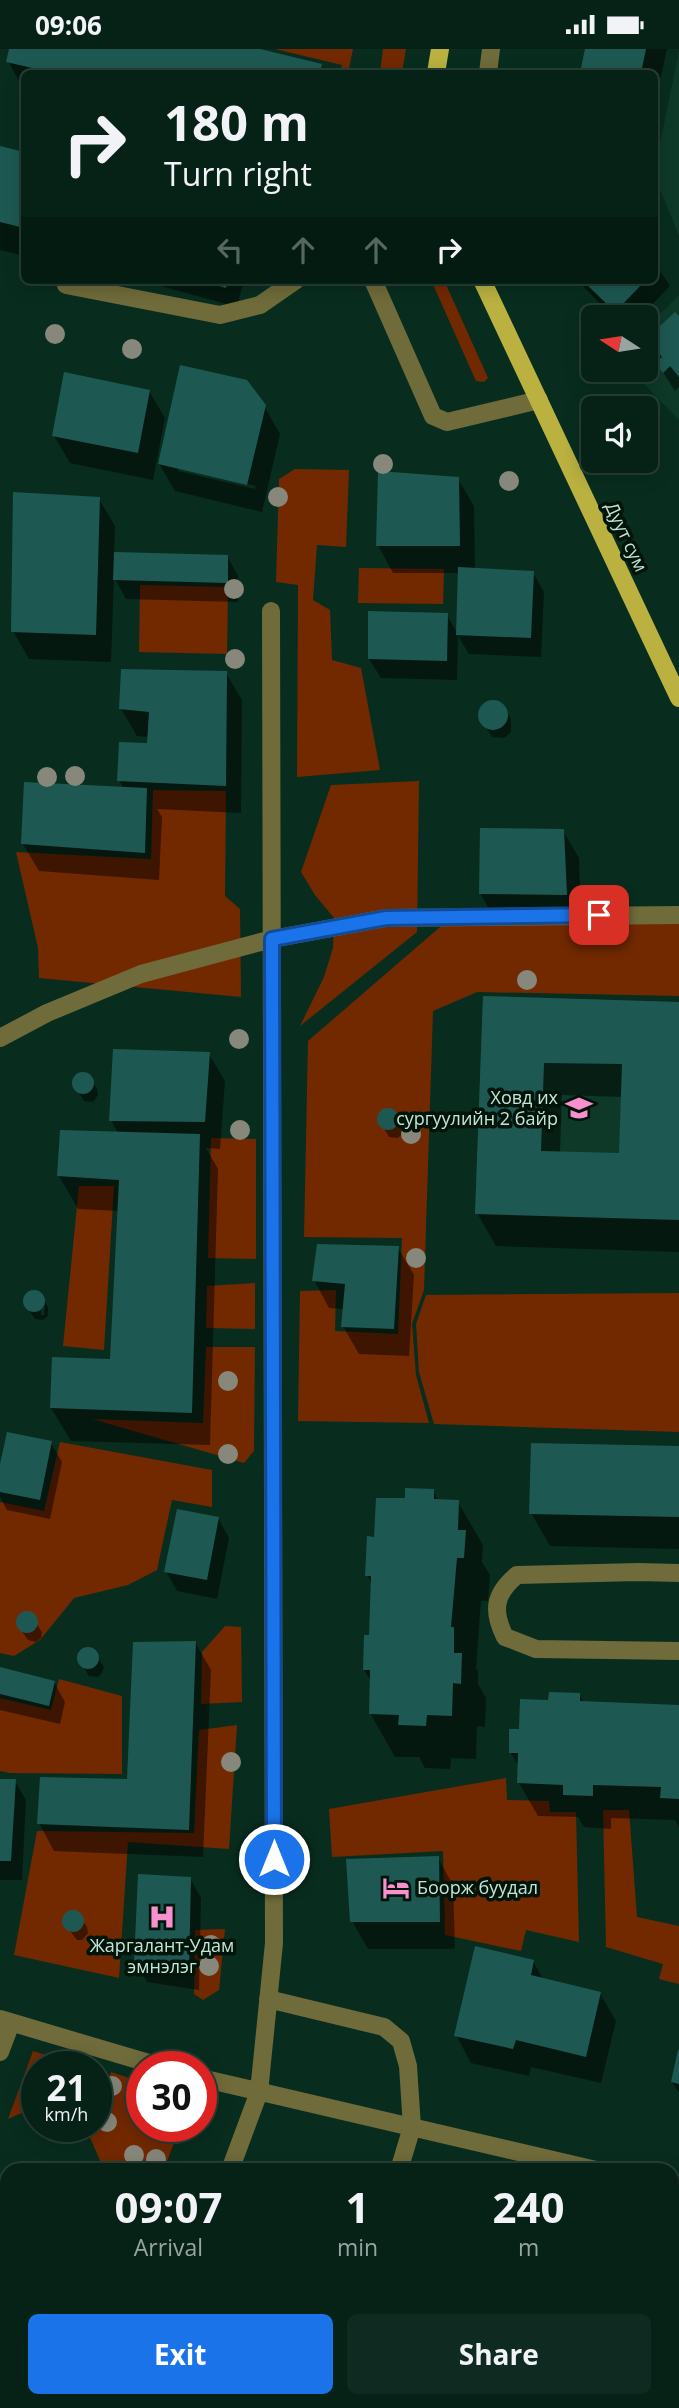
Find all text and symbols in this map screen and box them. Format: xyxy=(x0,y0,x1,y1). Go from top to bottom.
text: 09:06 xyxy=(35,7,102,43)
text: 180 m xyxy=(164,89,309,155)
icon: right xyxy=(49,98,140,189)
text: Turn right xyxy=(164,152,312,195)
icon: left xyxy=(211,231,249,269)
icon: ahead xyxy=(284,231,322,269)
icon: ahead xyxy=(357,231,395,269)
icon: right xyxy=(430,231,468,269)
north arrow xyxy=(581,305,658,381)
map controls xyxy=(581,305,658,473)
button: sound xyxy=(581,396,658,473)
street label: Дуут сум xyxy=(600,498,653,575)
pin xyxy=(569,885,629,945)
icon: arrive xyxy=(580,896,618,934)
place label: Ховд их сургуулийн 2 байр xyxy=(396,1085,559,1130)
school or university icon: Ховд их сургуулийн 2 байр xyxy=(564,1093,594,1123)
position arrow xyxy=(237,1822,311,1896)
hotel icon: Боорж буудал xyxy=(381,1873,411,1903)
place label: Боорж буудал xyxy=(417,1875,538,1899)
hospital icon: Жаргалант-Удам эмнэлэг xyxy=(147,1902,177,1932)
place label: Жаргалант-Удам эмнэлэг xyxy=(90,1933,234,1978)
speed limit sign: 30 xyxy=(126,2051,217,2142)
text: 21 xyxy=(46,2064,87,2111)
text: km/h xyxy=(45,2102,88,2126)
text: 09:07 xyxy=(114,2178,222,2235)
text: 1 xyxy=(345,2178,370,2235)
text: 240 xyxy=(493,2178,565,2235)
text: Arrival xyxy=(134,2231,203,2263)
text: min xyxy=(337,2231,378,2263)
text: m xyxy=(518,2231,539,2263)
button: Exit xyxy=(28,2314,333,2394)
button: Share xyxy=(347,2314,651,2394)

